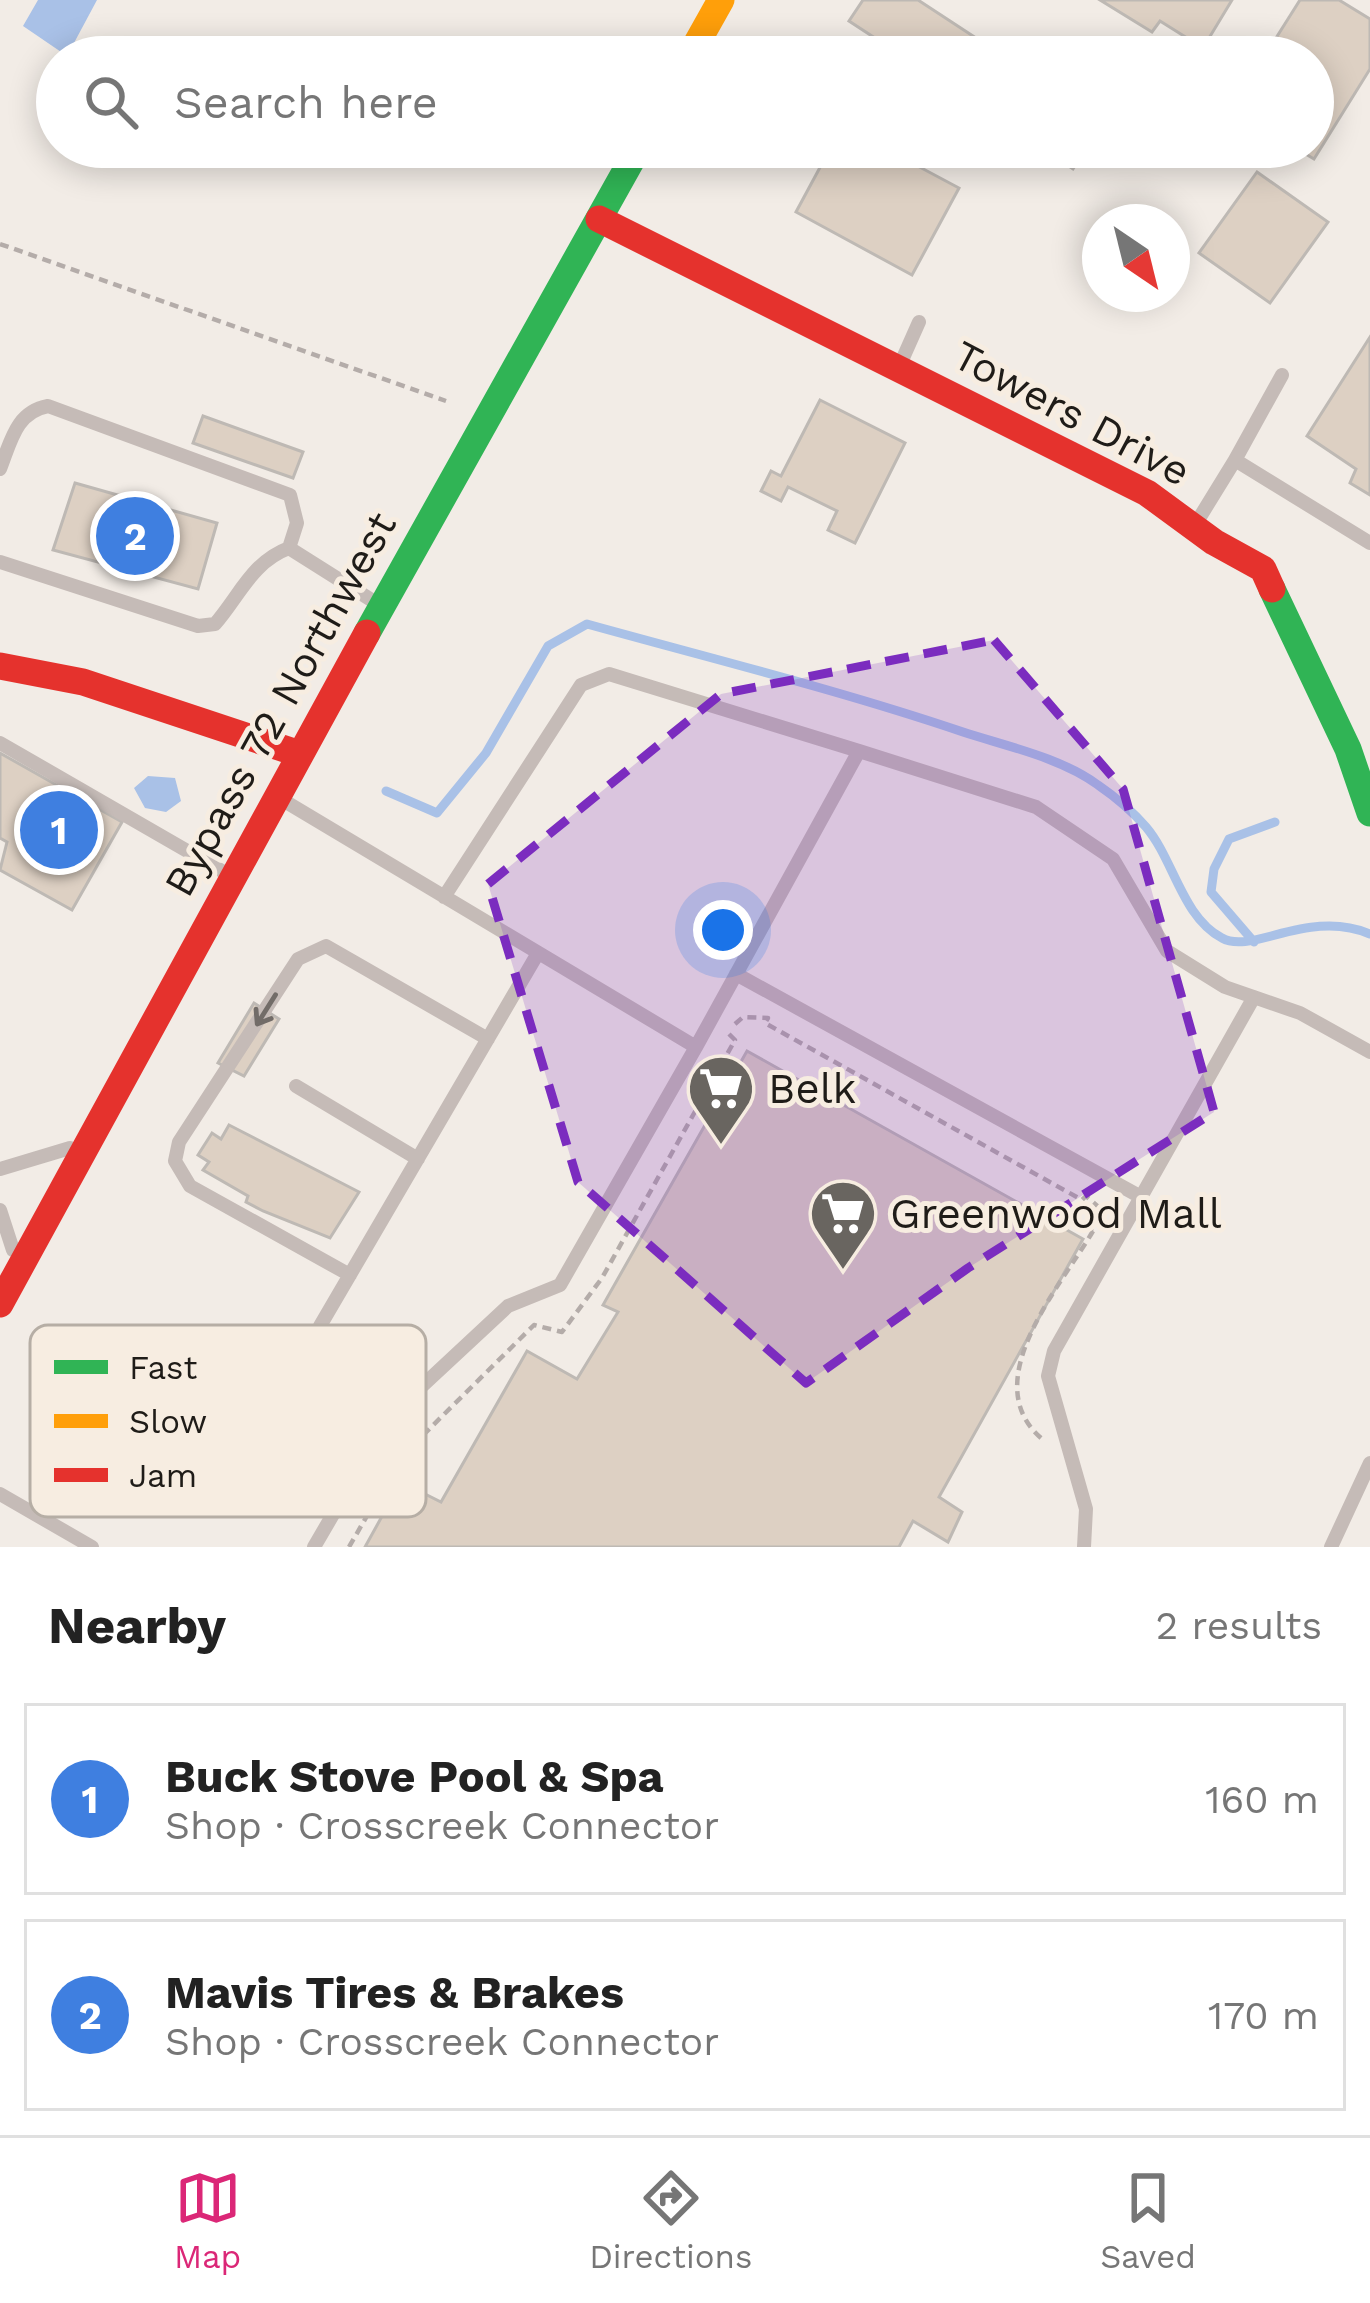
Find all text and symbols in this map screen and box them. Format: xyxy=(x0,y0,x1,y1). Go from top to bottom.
search box xyxy=(36,36,1334,168)
icon: search xyxy=(78,69,144,135)
text: Search here xyxy=(174,76,438,129)
north arrow xyxy=(1082,204,1190,312)
street label: Towers Drive xyxy=(945,330,1199,496)
pin: 2 xyxy=(96,491,174,581)
street label: Bypass 72 Northwest xyxy=(154,503,406,905)
pin: 1 xyxy=(20,785,98,875)
your location xyxy=(693,900,753,960)
one-way arrow xyxy=(254,992,279,1026)
supermarket icon: Belk xyxy=(686,1053,756,1147)
place label: Belk xyxy=(768,1064,856,1113)
supermarket icon: Greenwood Mall xyxy=(808,1178,878,1272)
place label: Greenwood Mall xyxy=(890,1189,1222,1238)
legend xyxy=(30,1325,426,1517)
text: Fast xyxy=(129,1348,198,1387)
text: Slow xyxy=(129,1402,207,1441)
text: Jam xyxy=(129,1456,197,1495)
text: Nearby xyxy=(48,1596,226,1655)
text: 2 results xyxy=(1156,1603,1322,1648)
text: Buck Stove Pool & Spa xyxy=(165,1750,664,1803)
text: 1 xyxy=(82,1777,98,1822)
text: 160 m xyxy=(1205,1777,1319,1822)
text: Shop · Crosscreek Connector xyxy=(165,1803,719,1848)
text: Mavis Tires & Brakes xyxy=(165,1966,624,2019)
text: 2 xyxy=(78,1993,102,2038)
text: 170 m xyxy=(1208,1993,1319,2038)
text: Shop · Crosscreek Connector xyxy=(165,2019,719,2064)
tab: Map xyxy=(174,2165,241,2276)
tab: Directions xyxy=(589,2165,752,2276)
tab: Saved xyxy=(1100,2165,1196,2276)

